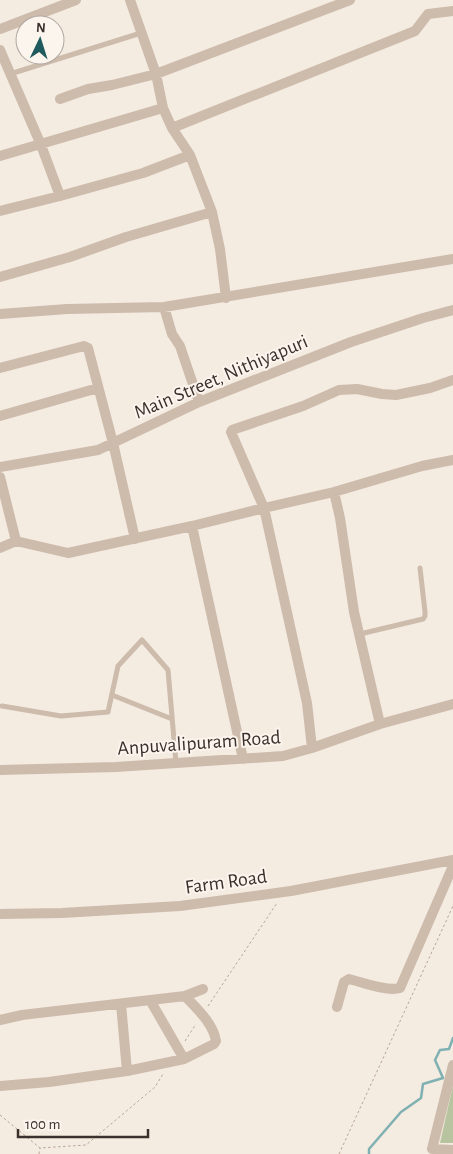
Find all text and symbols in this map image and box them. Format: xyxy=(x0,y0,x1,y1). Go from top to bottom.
north arrow xyxy=(15,15,65,65)
text: N xyxy=(35,21,46,35)
street label: Main Street, Nithiyapuri xyxy=(131,331,311,423)
street label: Anpuvalipuram Road xyxy=(117,727,281,759)
street label: Farm Road xyxy=(184,866,268,898)
scale bar xyxy=(18,1106,148,1138)
text: 100 m xyxy=(25,1117,60,1132)

